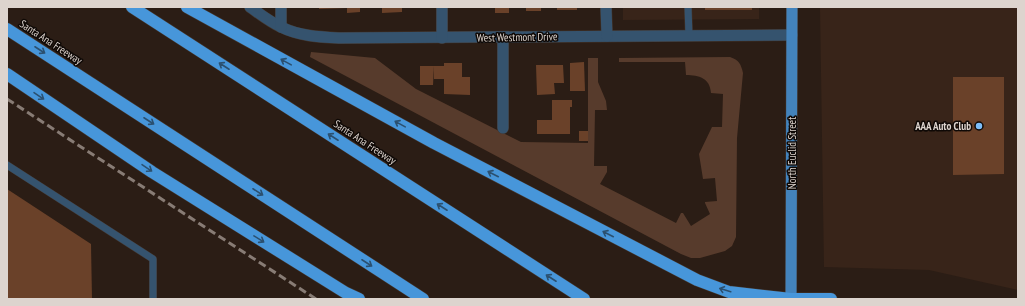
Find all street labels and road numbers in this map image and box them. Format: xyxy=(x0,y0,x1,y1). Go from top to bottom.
street label: Santa Ana Freeway xyxy=(17,17,86,68)
street label: West Westmont Drive xyxy=(476,29,558,45)
street label: Santa Ana Freeway xyxy=(331,117,400,168)
street label: North Euclid Street xyxy=(785,117,799,189)

